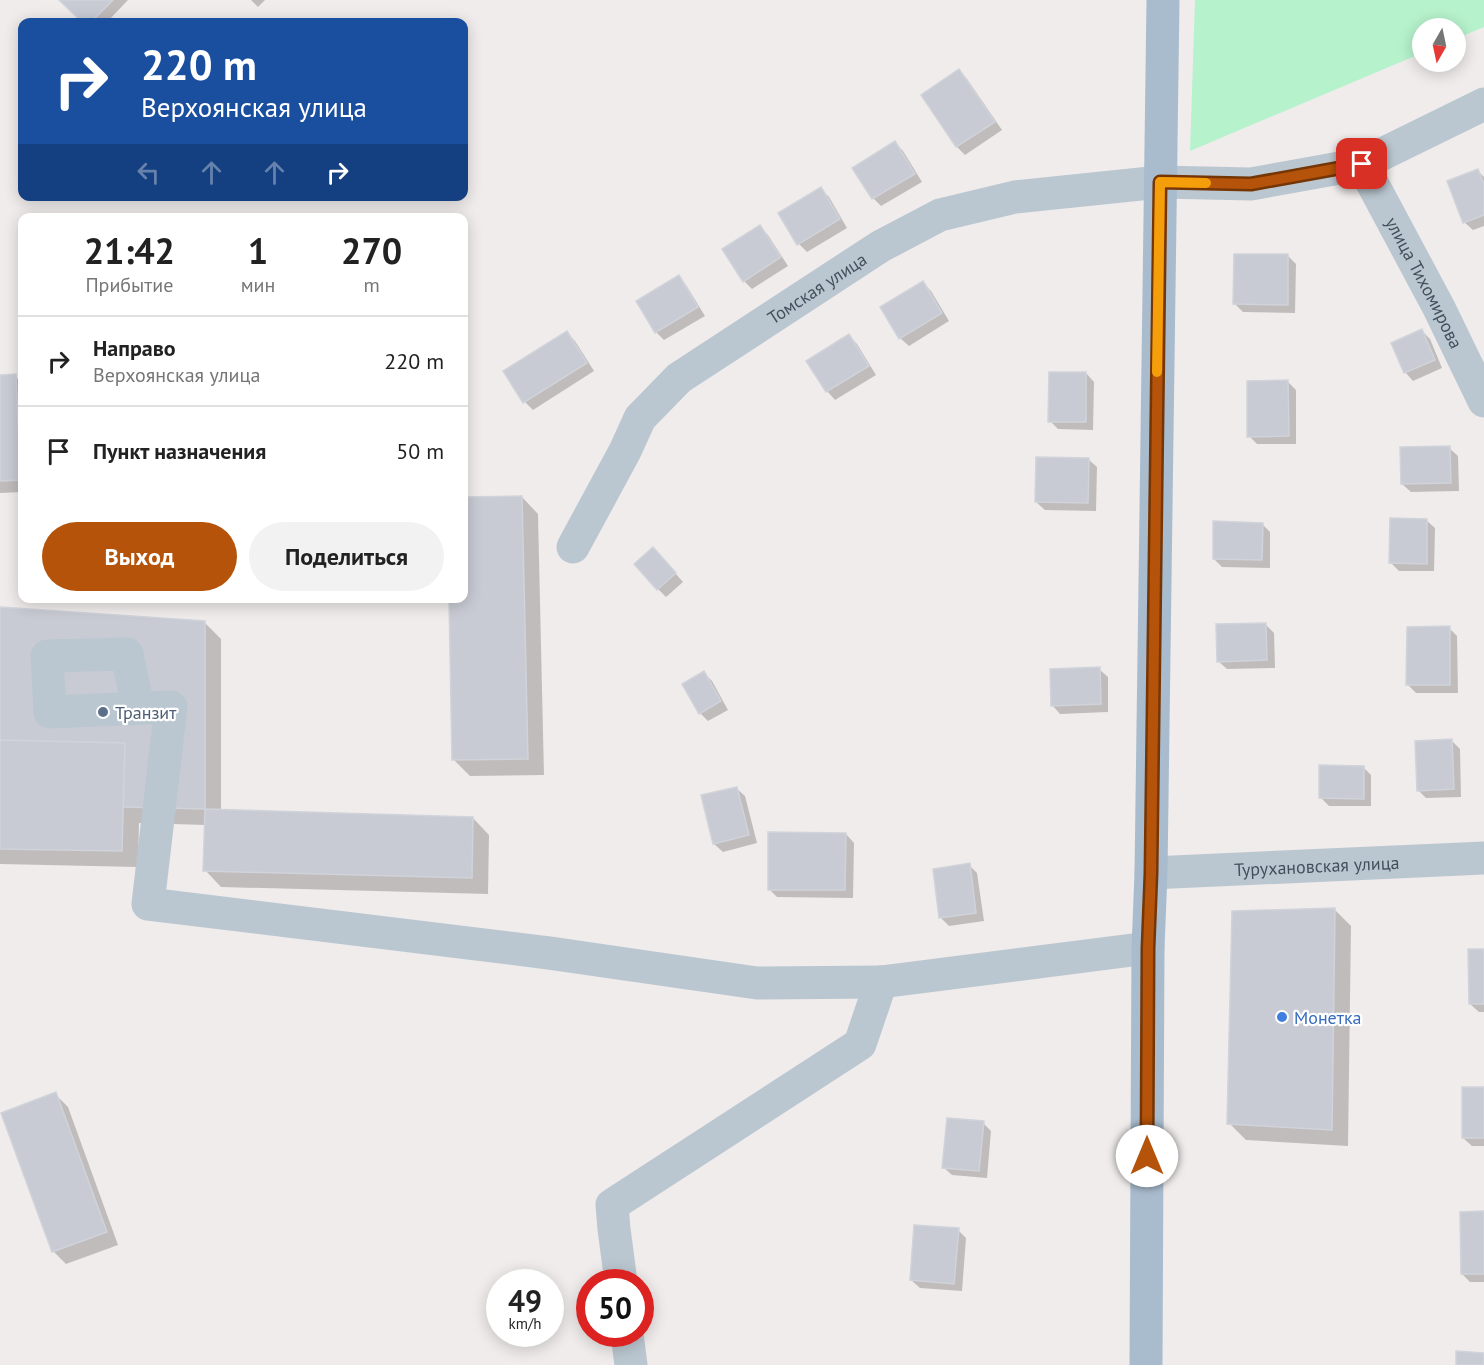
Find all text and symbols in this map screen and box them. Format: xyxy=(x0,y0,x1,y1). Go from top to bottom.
north arrow xyxy=(1412,18,1466,72)
map controls xyxy=(1412,18,1466,72)
text: 220 m xyxy=(141,37,257,92)
icon: right xyxy=(42,42,120,120)
text: Верхоянская улица xyxy=(141,90,367,124)
pin xyxy=(1336,138,1387,189)
icon: arrive xyxy=(1345,147,1378,180)
icon: left xyxy=(132,156,165,189)
icon: ahead xyxy=(195,156,228,189)
icon: ahead xyxy=(258,156,291,189)
icon: right xyxy=(321,156,354,189)
street label: улица Тихомирова xyxy=(1381,213,1468,352)
text: 21:42 xyxy=(84,227,175,274)
text: 1 xyxy=(248,227,268,274)
text: 270 xyxy=(341,227,402,274)
street label: Томская улица xyxy=(763,247,871,329)
text: Прибытие xyxy=(85,272,173,298)
text: мин xyxy=(241,272,275,298)
text: m xyxy=(364,272,380,298)
text: Направо xyxy=(93,334,176,362)
icon: right xyxy=(42,345,75,378)
text: 220 m xyxy=(384,347,444,375)
text: Верхоянская улица xyxy=(93,362,260,388)
icon: arrive xyxy=(42,435,75,468)
text: Пункт назначения xyxy=(93,437,266,465)
text: 50 m xyxy=(396,437,444,465)
button: Выход xyxy=(42,522,237,591)
button: Поделиться xyxy=(249,522,444,591)
place label: Транзит xyxy=(115,701,177,724)
marker: Транзит xyxy=(96,705,110,719)
street label: Турухановская улица xyxy=(1234,850,1400,881)
place label: Монетка xyxy=(1294,1006,1361,1029)
marker: Монетка xyxy=(1275,1010,1289,1024)
position arrow xyxy=(1115,1124,1179,1188)
speed limit sign: 50 xyxy=(576,1269,654,1347)
text: 49 xyxy=(508,1281,542,1320)
text: km/h xyxy=(509,1314,541,1333)

